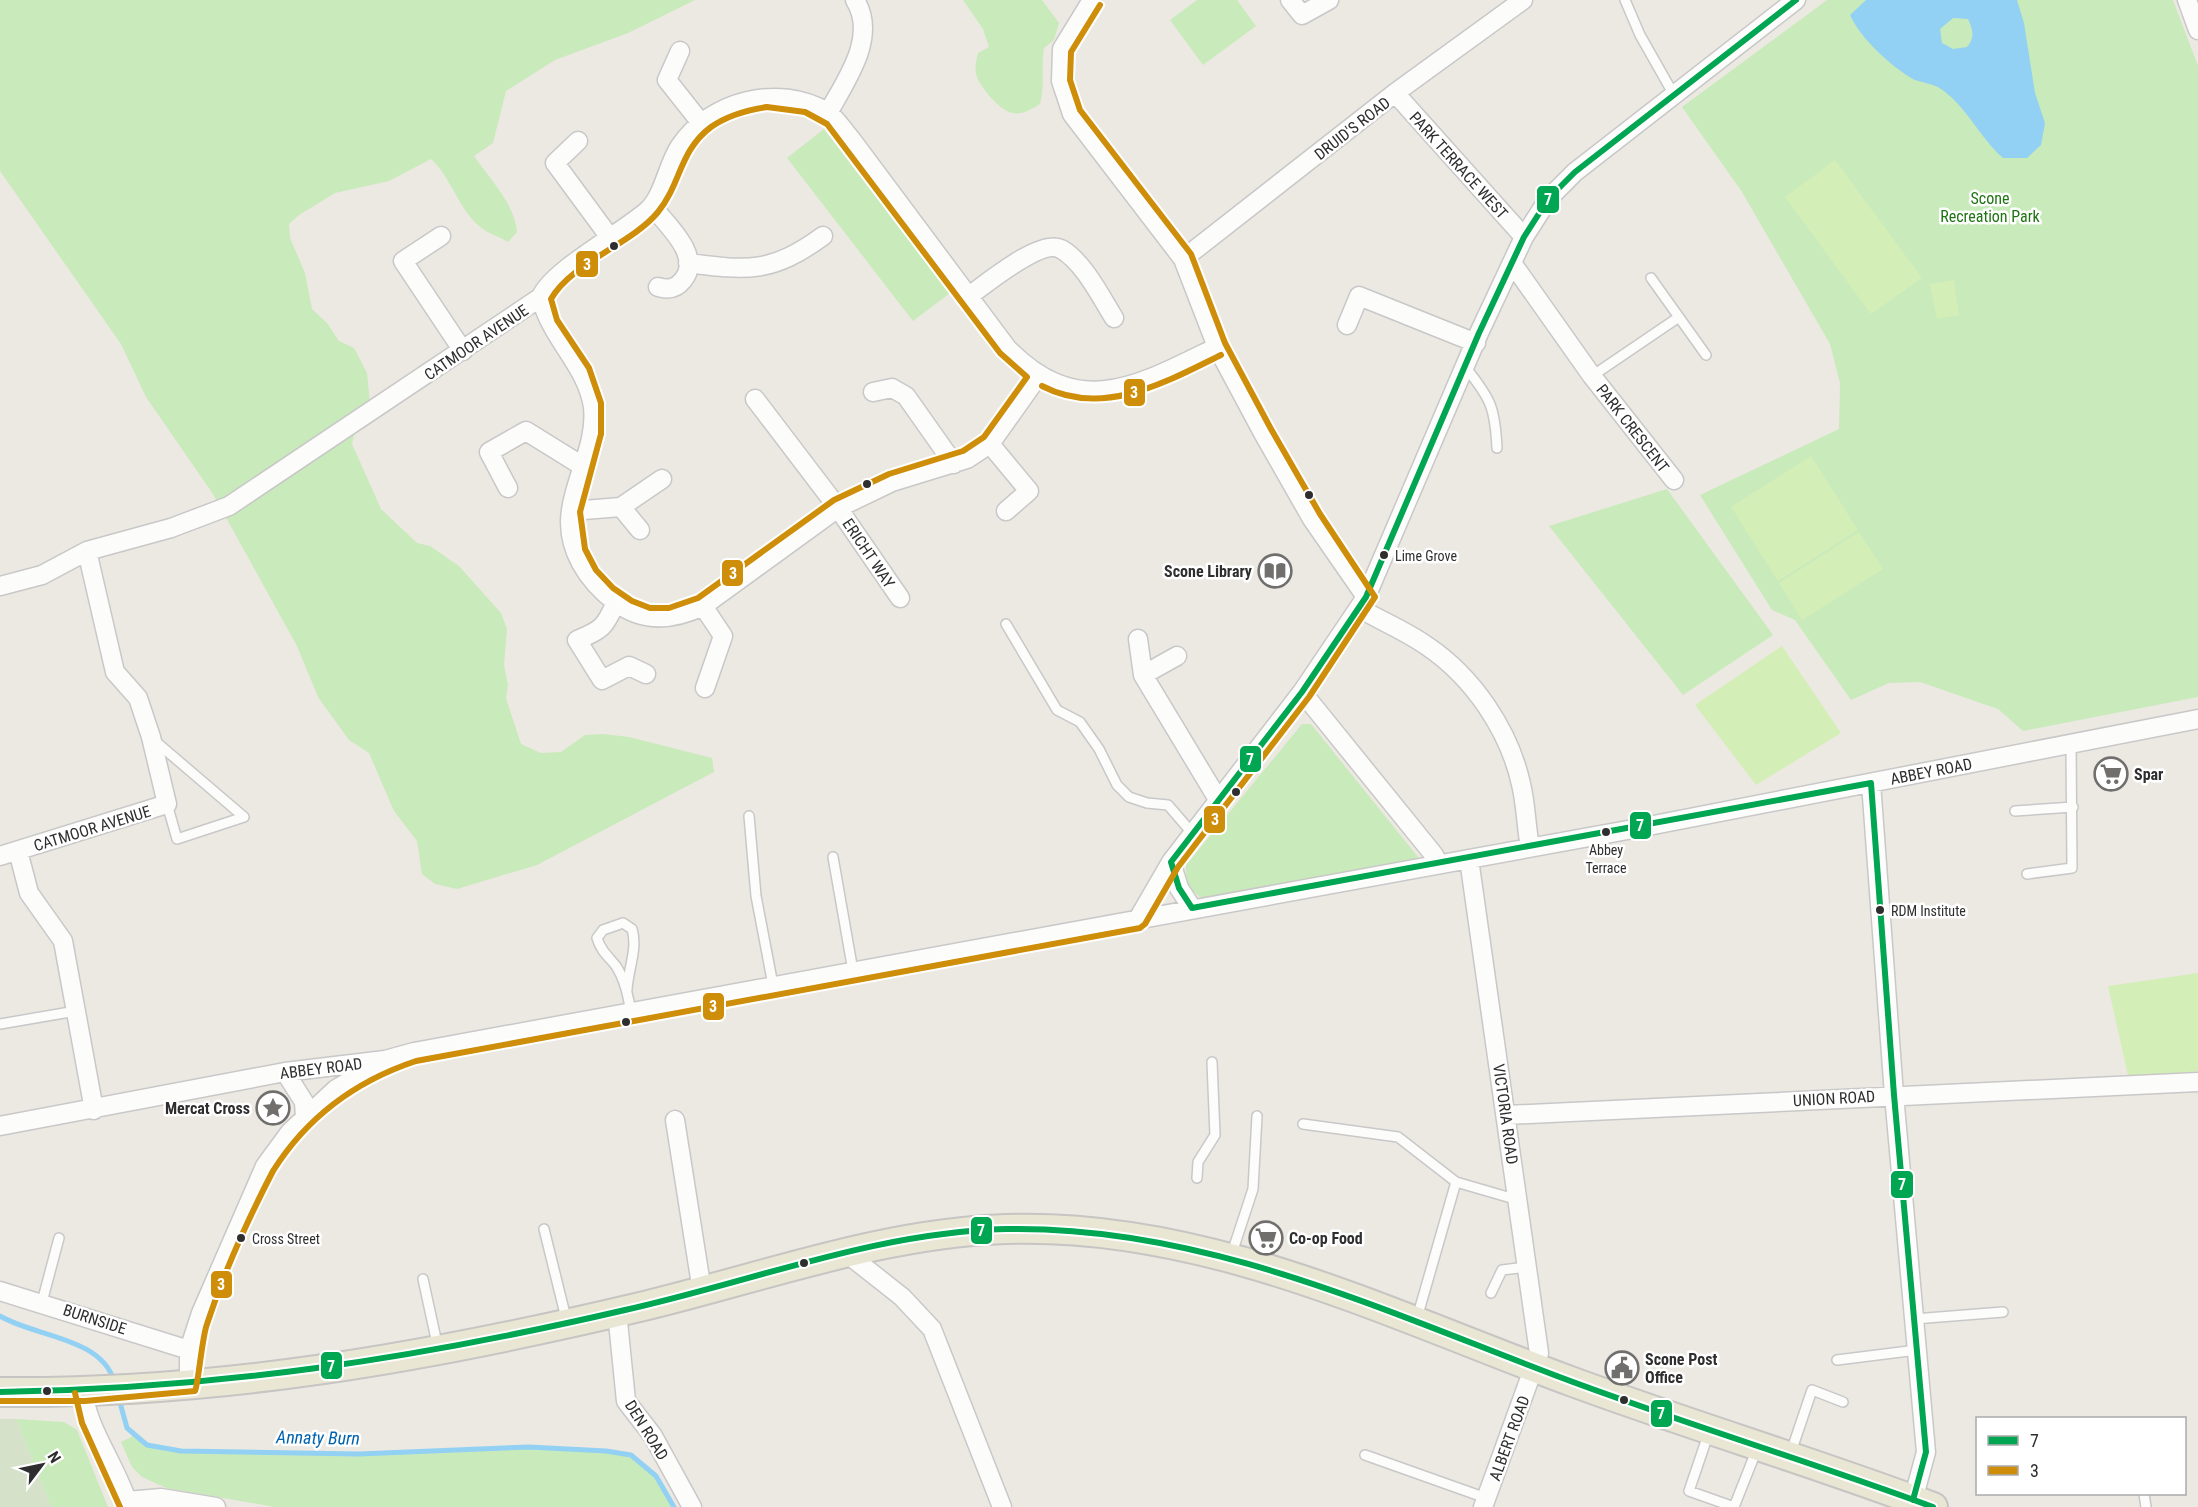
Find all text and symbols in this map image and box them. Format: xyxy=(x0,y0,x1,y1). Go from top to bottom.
street label: DRUID'S ROAD xyxy=(1311,93,1394,164)
street label: PARK TERRACE WEST xyxy=(1406,108,1512,223)
line badge: 7 xyxy=(1536,185,1560,214)
park label: Scone Recreation Park xyxy=(1940,189,2041,226)
text: 7 xyxy=(1544,190,1552,209)
unlabelled marker xyxy=(608,240,620,252)
line badge: 3 xyxy=(575,250,599,278)
text: 3 xyxy=(583,255,591,274)
street label: CATMOOR AVENUE xyxy=(421,301,532,384)
line badge: 3 xyxy=(1123,378,1146,407)
street label: PARK CRESCENT xyxy=(1592,380,1673,476)
text: 3 xyxy=(1130,383,1138,402)
unlabelled marker xyxy=(861,478,873,490)
unlabelled marker xyxy=(1303,489,1315,501)
street label: ERICHT WAY xyxy=(838,515,899,592)
place label: Lime Grove xyxy=(1395,548,1457,564)
marker: Lime Grove xyxy=(1378,549,1390,561)
library icon: Scone Library xyxy=(1257,553,1293,589)
line badge: 3 xyxy=(721,559,744,587)
place label: Scone Library xyxy=(1164,562,1252,581)
text: 3 xyxy=(729,564,737,583)
line badge: 7 xyxy=(1239,745,1262,773)
text: 7 xyxy=(1246,750,1254,769)
street label: ABBEY ROAD xyxy=(1889,754,1974,789)
supermarket icon: Spar xyxy=(2093,756,2129,792)
place label: Spar xyxy=(2134,765,2163,784)
unlabelled marker xyxy=(1230,786,1242,798)
street label: CATMOOR AVENUE xyxy=(31,802,153,855)
line badge: 3 xyxy=(1203,805,1226,834)
text: 3 xyxy=(1211,810,1219,829)
line badge: 7 xyxy=(1629,811,1652,840)
text: 7 xyxy=(1636,816,1644,835)
marker: Abbey Terrace xyxy=(1600,826,1612,838)
place label: Abbey Terrace xyxy=(1585,842,1627,876)
place label: RDM Institute xyxy=(1891,903,1966,919)
marker: RDM Institute xyxy=(1874,904,1886,916)
line badge: 3 xyxy=(702,992,725,1021)
text: 3 xyxy=(709,997,717,1016)
unlabelled marker xyxy=(620,1016,632,1028)
street label: ABBEY ROAD xyxy=(279,1054,363,1083)
street label: VICTORIA ROAD xyxy=(1489,1063,1522,1166)
street label: UNION ROAD xyxy=(1792,1087,1876,1110)
place icon: Mercat Cross xyxy=(255,1090,291,1126)
place label: Mercat Cross xyxy=(165,1099,250,1118)
line badge: 7 xyxy=(1890,1170,1914,1199)
text: 7 xyxy=(1898,1175,1906,1194)
line badge: 7 xyxy=(970,1216,993,1245)
supermarket icon: Co-op Food xyxy=(1248,1220,1284,1256)
text: 7 xyxy=(977,1221,985,1240)
place label: Co-op Food xyxy=(1289,1229,1363,1248)
place label: Cross Street xyxy=(252,1231,320,1247)
marker: Cross Street xyxy=(235,1232,247,1244)
unlabelled marker xyxy=(798,1257,810,1269)
line badge: 3 xyxy=(210,1270,233,1299)
text: 3 xyxy=(217,1275,225,1294)
street label: BURNSIDE xyxy=(61,1300,129,1339)
public building icon: Scone Post Office xyxy=(1604,1350,1640,1386)
place label: Scone Post Office xyxy=(1645,1350,1717,1387)
line badge: 7 xyxy=(320,1351,343,1380)
text: 7 xyxy=(327,1357,335,1376)
unlabelled marker xyxy=(41,1385,53,1397)
street label: ALBERT ROAD xyxy=(1485,1393,1534,1483)
unlabelled marker xyxy=(1618,1394,1630,1406)
street label: DEN ROAD xyxy=(621,1397,672,1464)
line badge: 7 xyxy=(1650,1399,1673,1428)
text: 7 xyxy=(1657,1404,1665,1423)
legend xyxy=(1976,1417,2186,1495)
water label: Annaty Burn xyxy=(275,1426,360,1449)
text: 7 xyxy=(2030,1430,2039,1451)
north arrow xyxy=(12,1435,72,1495)
text: N xyxy=(44,1448,65,1467)
text: 3 xyxy=(2030,1460,2039,1481)

